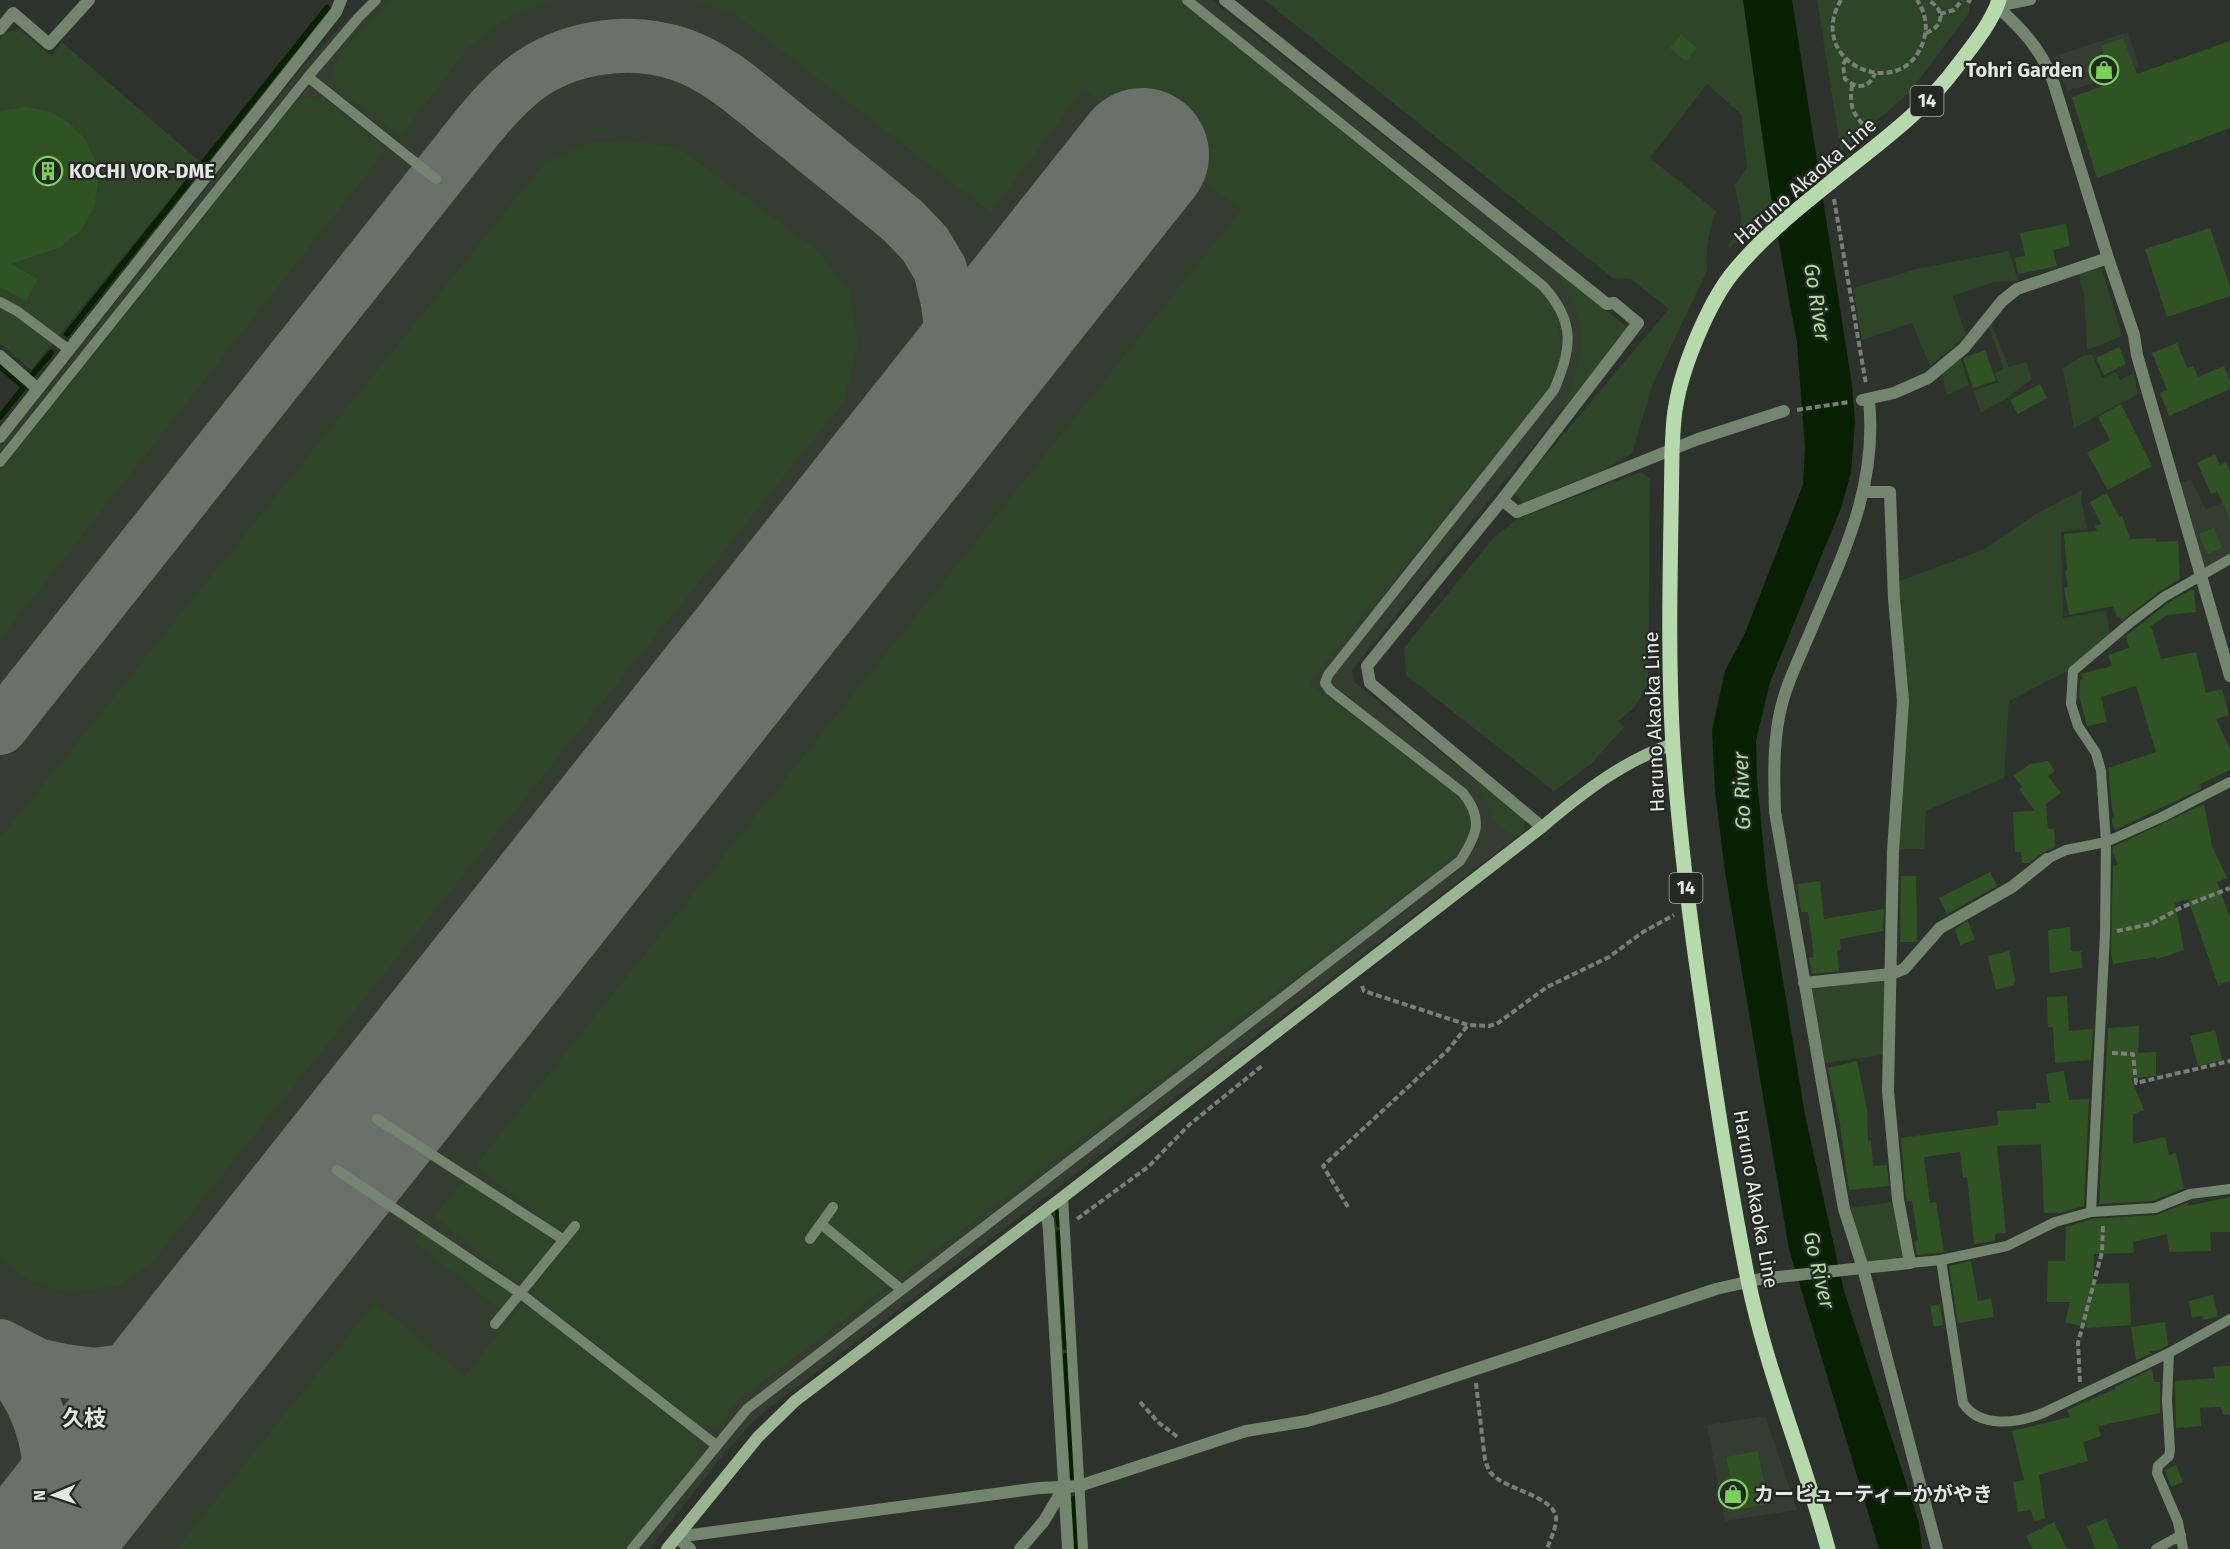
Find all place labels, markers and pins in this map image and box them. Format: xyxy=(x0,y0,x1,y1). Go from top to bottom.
shop icon: Tohri Garden xyxy=(2088,54,2120,86)
place label: Tohri Garden xyxy=(1966,58,2083,82)
building icon: KOCHI VOR-DME xyxy=(32,155,64,187)
place label: KOCHI VOR-DME xyxy=(69,159,215,183)
shop icon: カービューティーかがやき xyxy=(1717,1478,1749,1510)
place label: カービューティーかがやき xyxy=(1754,1482,1993,1506)

